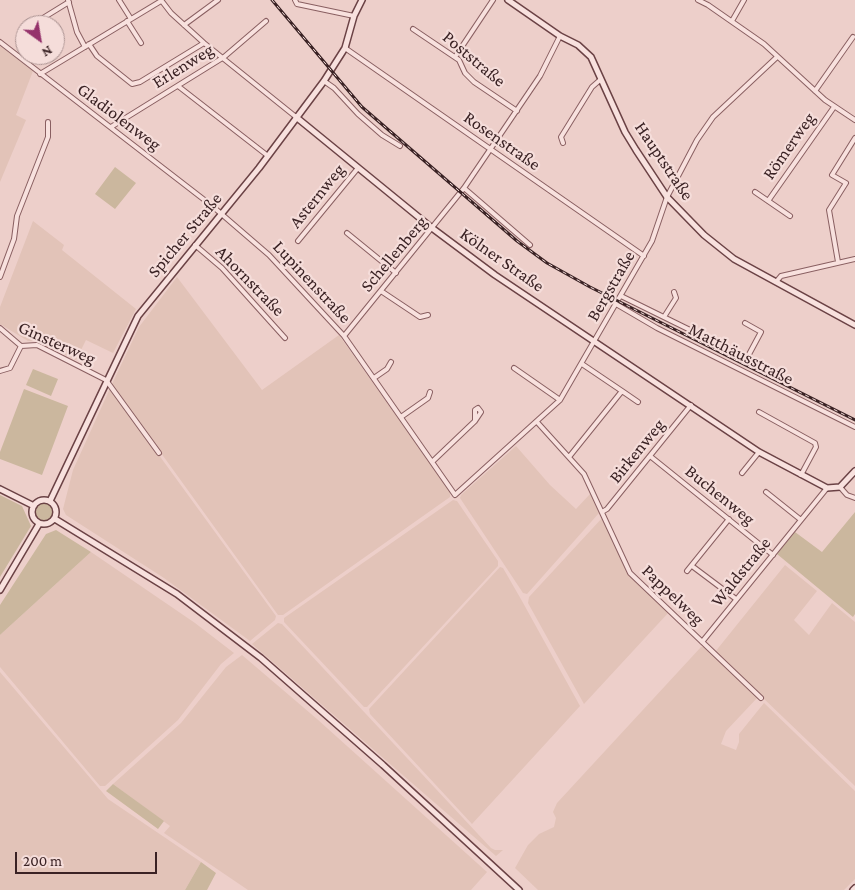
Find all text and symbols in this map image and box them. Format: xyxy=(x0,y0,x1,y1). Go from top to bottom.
north arrow xyxy=(15,15,65,65)
street label: Poststraße xyxy=(438,26,510,92)
street label: Erlenweg xyxy=(148,39,218,93)
text: N xyxy=(39,43,56,61)
street label: Gladiolenweg xyxy=(73,78,165,156)
street label: Rosenstraße xyxy=(459,107,545,175)
street label: Römerweg xyxy=(758,108,820,184)
street label: Hauptstraße xyxy=(630,118,698,204)
street label: Asternweg xyxy=(284,159,350,233)
street label: Spicher Straße xyxy=(143,188,227,282)
street label: Schellenberg xyxy=(356,212,432,296)
street label: Kölner Straße xyxy=(456,223,548,297)
street label: Lupinenstraße xyxy=(268,236,356,328)
street label: Ahornstraße xyxy=(211,241,289,321)
street label: Bergstraße xyxy=(582,247,640,325)
street label: Ginsterweg xyxy=(15,316,99,370)
street label: Matthäusstraße xyxy=(685,318,797,390)
street label: Birkenweg xyxy=(605,414,669,488)
street label: Buchenweg xyxy=(681,460,759,530)
street label: Waldstraße xyxy=(706,533,776,611)
street label: Pappelweg xyxy=(637,560,709,630)
scale bar xyxy=(18,842,160,874)
text: 200 m xyxy=(23,853,62,869)

